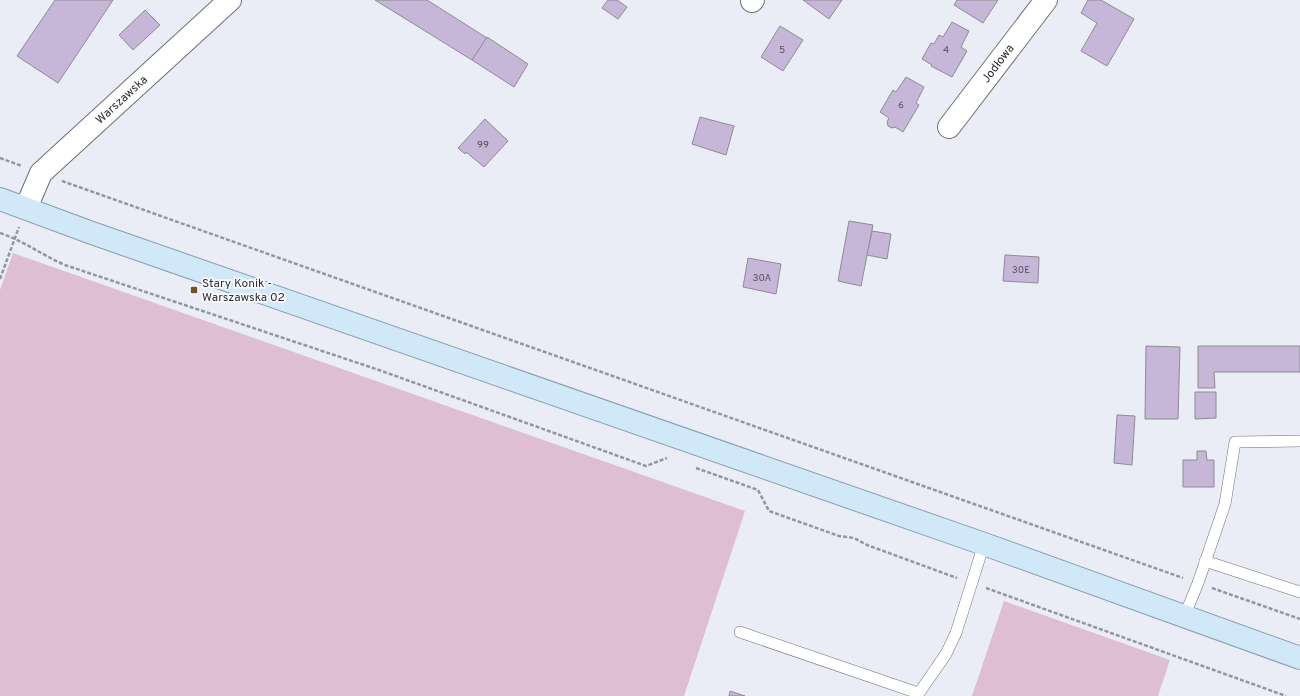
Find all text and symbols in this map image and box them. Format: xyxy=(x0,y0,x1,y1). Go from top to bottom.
street label: Jodłowa xyxy=(978,41,1018,87)
house number: 5 xyxy=(779,44,785,57)
house number: 4 xyxy=(943,44,949,57)
street label: Warszawska xyxy=(93,72,151,128)
house number: 6 xyxy=(898,99,904,112)
house number: 99 xyxy=(477,139,489,152)
house number: 30E xyxy=(1012,264,1030,277)
house number: 30A xyxy=(753,272,772,285)
place label: Stary Konik - Warszawska 02 xyxy=(202,276,285,306)
marker: Stary Konik - Warszawska 02 xyxy=(189,285,199,295)

